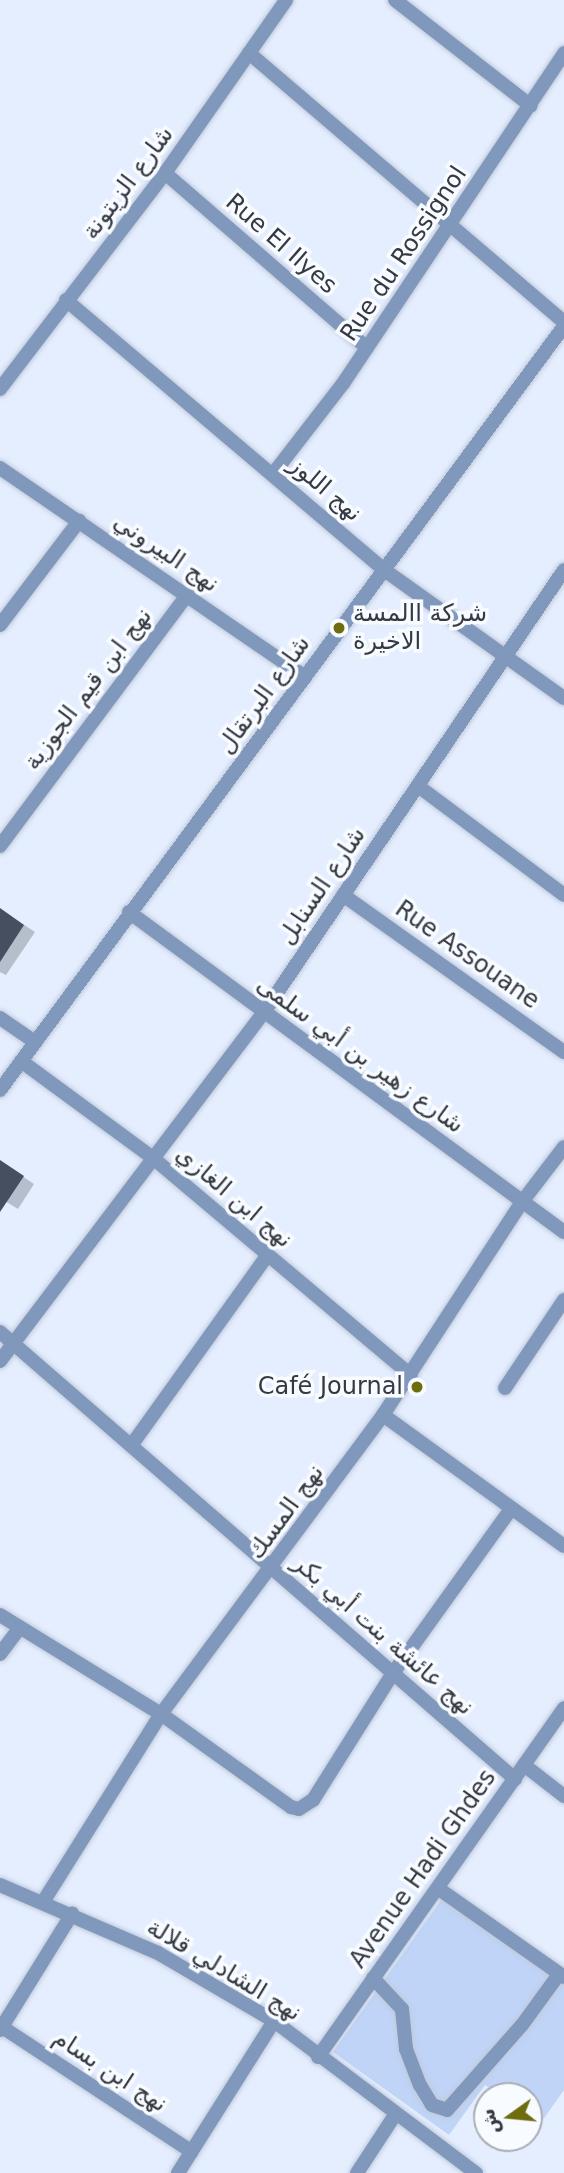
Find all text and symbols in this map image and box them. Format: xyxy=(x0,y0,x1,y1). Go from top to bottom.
street label: شارع الزيتونة xyxy=(76,121,180,245)
street label: Rue du Rossignol xyxy=(335,161,473,347)
street label: Rue El Ilyes xyxy=(220,188,342,300)
street label: نهج اللوز xyxy=(283,450,367,528)
street label: نهج البيروني xyxy=(108,507,224,599)
place label: شركة االمسة الاخيرة xyxy=(353,600,487,656)
street label: نهج ابن قيم الجوزية xyxy=(18,602,158,776)
marker: شركة االمسة الاخيرة xyxy=(331,620,347,636)
street label: شارع البرتقال xyxy=(212,630,316,760)
street label: شارع السنابل xyxy=(272,822,372,950)
street label: Rue Assouane xyxy=(389,895,545,1015)
street label: شارع زهير بن أبي سلمى xyxy=(251,970,469,1140)
street label: نهج ابن الغازي xyxy=(170,1140,298,1254)
place label: Café Journal xyxy=(258,1373,403,1401)
marker: Café Journal xyxy=(409,1379,425,1395)
street label: نهج المسك xyxy=(242,1459,330,1565)
street label: نهج عائشة بنت أبي بكر xyxy=(287,1549,479,1721)
street label: Avenue Hadi Ghdes xyxy=(344,1764,502,1974)
street label: نهج الشادلي قلالة xyxy=(142,1913,306,2027)
street label: نهج ابن بسام xyxy=(47,2023,173,2119)
north arrow xyxy=(473,2082,543,2152)
text: ش xyxy=(476,2106,504,2137)

